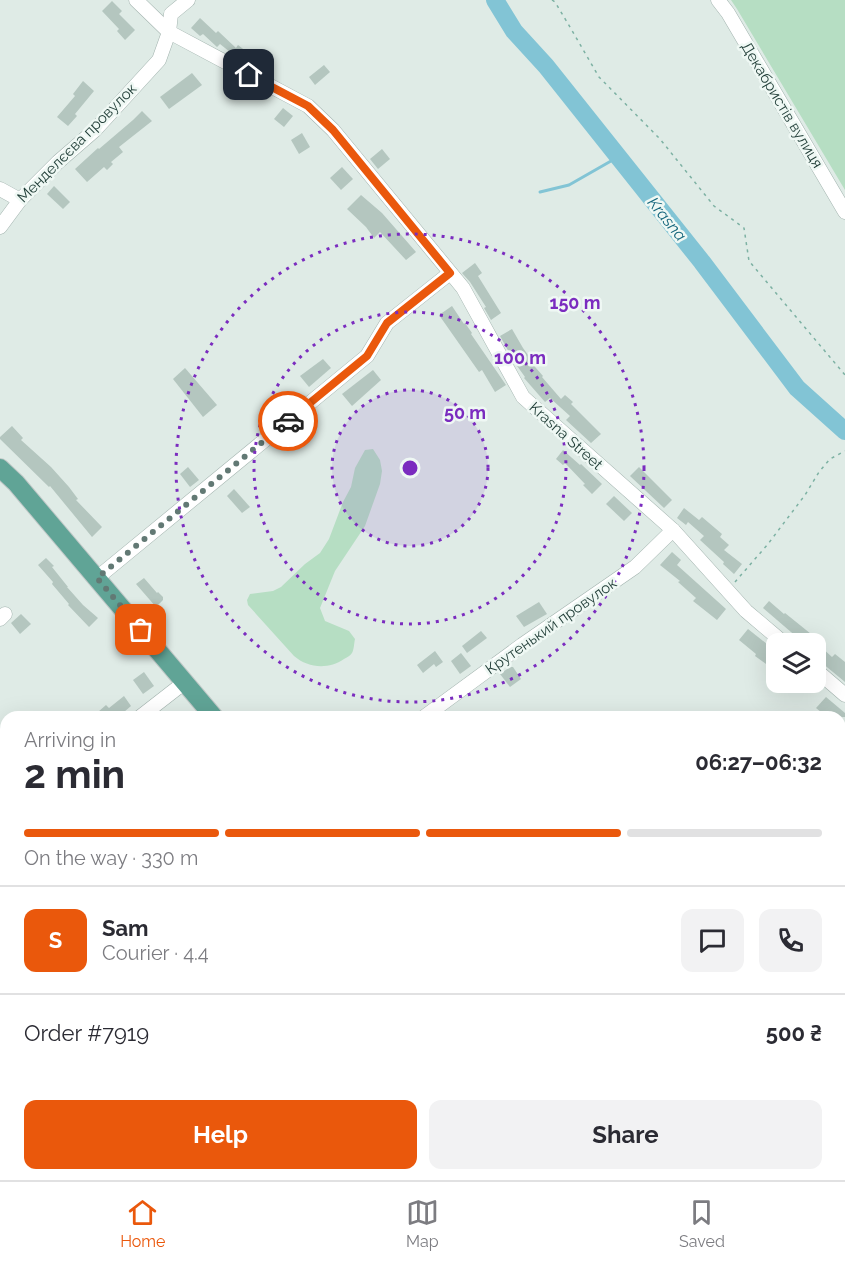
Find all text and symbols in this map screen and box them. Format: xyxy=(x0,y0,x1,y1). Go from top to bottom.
street label: Декабристів вулиця xyxy=(737,39,827,171)
pin xyxy=(223,49,274,100)
icon: home xyxy=(232,58,265,91)
street label: Менделєєва провулок xyxy=(14,79,141,206)
water label: Krasna xyxy=(644,193,691,245)
text: 150 m xyxy=(550,292,601,313)
text: 100 m xyxy=(494,347,546,368)
courier xyxy=(258,391,318,451)
street label: Krasna Street xyxy=(526,398,606,474)
text: 50 m xyxy=(444,402,486,423)
icon: car xyxy=(272,405,305,438)
centre of rings xyxy=(400,458,420,478)
street label: Крутенький провулок xyxy=(482,574,620,678)
pin xyxy=(115,604,166,655)
icon: bag xyxy=(124,613,157,646)
map controls xyxy=(766,633,826,693)
button: layers xyxy=(766,633,826,693)
text: Arriving in xyxy=(24,728,116,752)
text: 06:27–06:32 xyxy=(695,749,822,775)
text: 2 min xyxy=(24,751,125,797)
text: On the way · 330 m xyxy=(24,846,198,870)
button: chat xyxy=(681,909,744,972)
button: phone xyxy=(759,909,822,972)
text: Sam xyxy=(102,915,149,941)
text: S xyxy=(49,927,62,953)
text: Courier · 4.4 xyxy=(102,941,209,965)
text: Order #7919 xyxy=(24,1020,149,1046)
text: 500 ₴ xyxy=(766,1020,822,1046)
button: Help xyxy=(24,1100,417,1169)
button: Share xyxy=(429,1100,822,1169)
tab: Home xyxy=(120,1196,165,1251)
tab: Map xyxy=(406,1196,439,1251)
tab: Saved xyxy=(679,1196,725,1251)

